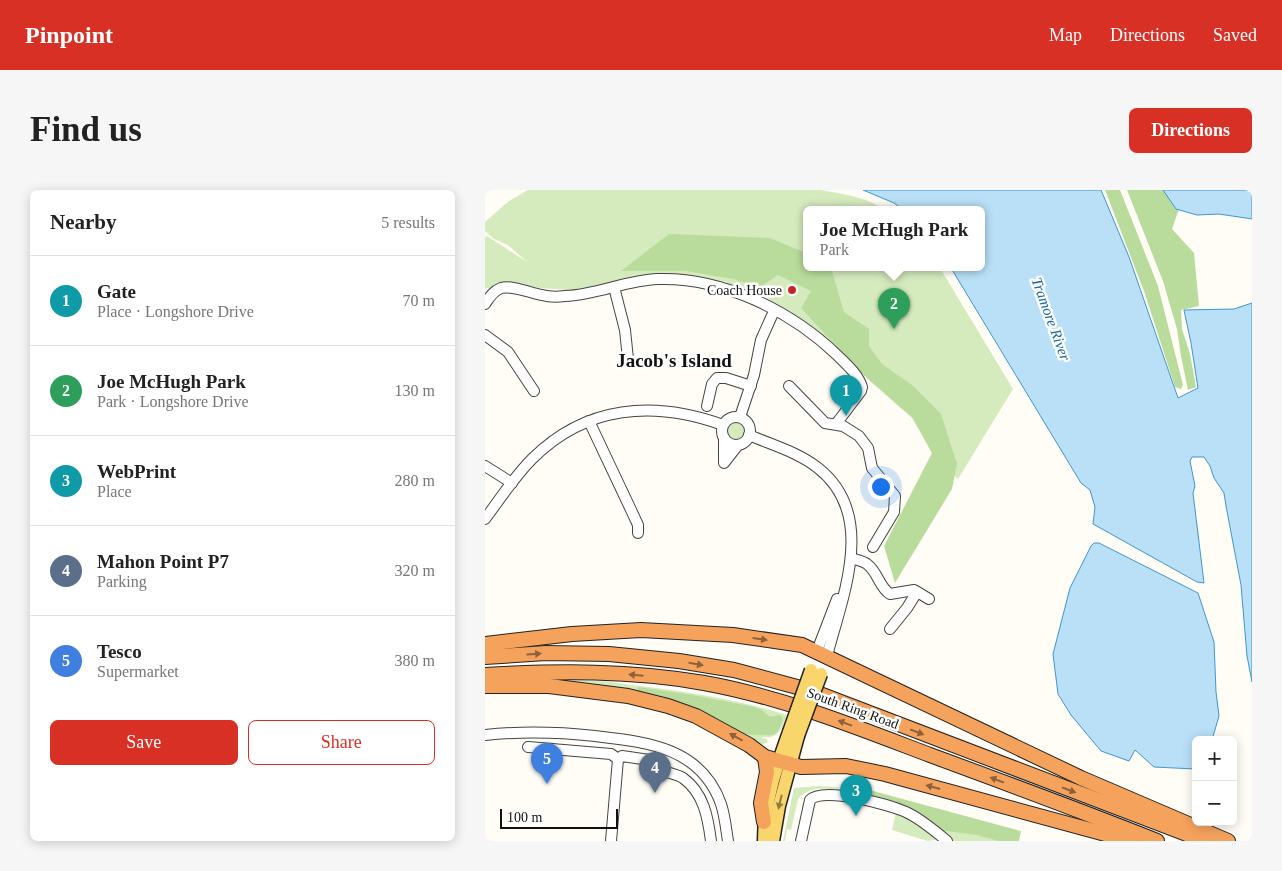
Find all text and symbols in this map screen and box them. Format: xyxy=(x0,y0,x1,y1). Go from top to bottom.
text: Pinpoint xyxy=(25,22,113,48)
text: Map xyxy=(1049,25,1082,45)
text: Directions xyxy=(1110,25,1185,45)
text: Saved xyxy=(1213,25,1257,45)
button: Directions xyxy=(1129,108,1252,153)
text: Find us xyxy=(30,110,142,149)
popup xyxy=(803,206,985,271)
text: Nearby xyxy=(50,210,117,234)
text: 5 results xyxy=(381,214,435,231)
text: Joe McHugh Park xyxy=(820,219,968,240)
text: Park xyxy=(820,241,849,258)
water label: Tramore River xyxy=(1029,275,1074,363)
text: Gate xyxy=(97,281,136,302)
place label: Coach House xyxy=(707,283,782,298)
marker: Coach House xyxy=(786,284,798,296)
pin: 2 xyxy=(878,288,910,329)
text: 1 xyxy=(62,292,70,309)
text: 70 m xyxy=(403,292,435,309)
text: Place · Longshore Drive xyxy=(97,303,254,320)
district label: Jacob's Island xyxy=(616,350,732,371)
text: Joe McHugh Park xyxy=(97,371,246,392)
pin: 1 xyxy=(830,375,862,416)
text: 2 xyxy=(62,382,70,399)
text: 130 m xyxy=(395,382,435,399)
text: Park · Longshore Drive xyxy=(97,393,249,410)
text: WebPrint xyxy=(97,461,176,482)
text: 3 xyxy=(62,472,70,489)
text: 280 m xyxy=(395,472,435,489)
your location xyxy=(868,474,894,500)
text: Place xyxy=(97,483,132,500)
text: Mahon Point P7 xyxy=(97,551,229,572)
text: 4 xyxy=(62,562,70,579)
text: 320 m xyxy=(395,562,435,579)
text: Parking xyxy=(97,573,147,590)
one-way arrow xyxy=(752,635,768,643)
text: Tesco xyxy=(97,641,142,662)
one-way arrow xyxy=(526,649,542,657)
text: 5 xyxy=(62,652,70,669)
text: 380 m xyxy=(395,652,435,669)
one-way arrow xyxy=(688,660,704,668)
text: Supermarket xyxy=(97,663,179,680)
one-way arrow xyxy=(628,671,644,679)
street label: South Ring Road xyxy=(805,685,901,732)
one-way arrow xyxy=(837,719,852,726)
button: Save xyxy=(50,720,238,765)
button: Share xyxy=(248,720,435,765)
one-way arrow xyxy=(910,728,924,736)
one-way arrow xyxy=(729,733,743,742)
map controls xyxy=(1192,736,1237,826)
button: + xyxy=(1192,736,1237,781)
pin: 5 xyxy=(531,743,563,784)
pin: 4 xyxy=(639,752,671,793)
pin: 3 xyxy=(840,775,872,816)
one-way arrow xyxy=(989,776,1004,784)
button: − xyxy=(1192,781,1237,826)
one-way arrow xyxy=(925,782,940,790)
one-way arrow xyxy=(1062,786,1077,794)
one-way arrow xyxy=(776,795,784,810)
scale bar xyxy=(500,806,617,829)
text: 100 m xyxy=(507,810,542,825)

